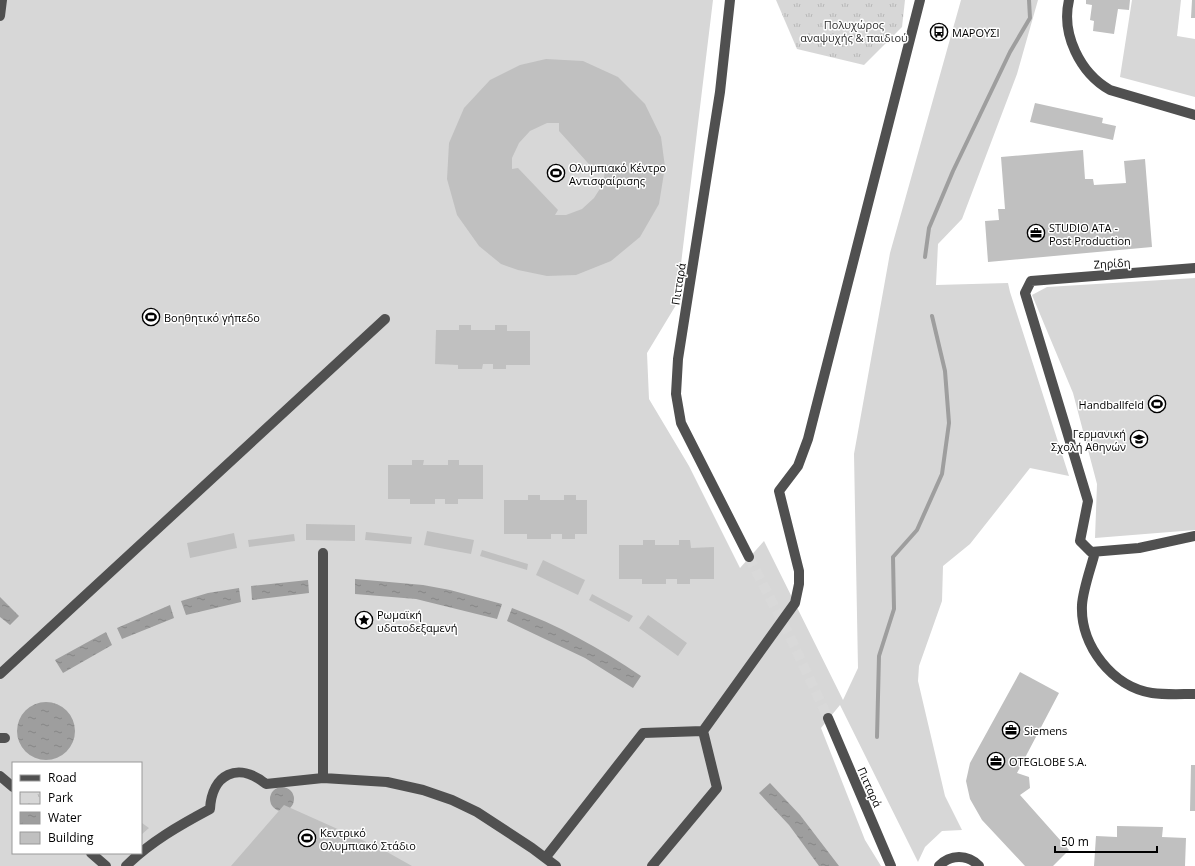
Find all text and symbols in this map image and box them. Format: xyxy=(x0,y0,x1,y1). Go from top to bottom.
park label: Πολυχώρος αναψυχής & παιδιού xyxy=(800,17,908,45)
bus stop icon: ΜΑΡΟΥΣΙ xyxy=(929,22,949,42)
place label: ΜΑΡΟΥΣΙ xyxy=(952,25,999,40)
place label: Ολυμπιακό Κέντρο Αντισφαίρισης xyxy=(569,160,667,188)
sports icon: Ολυμπιακό Κέντρο Αντισφαίρισης xyxy=(546,163,566,183)
place label: STUDIO ATA - Post Production xyxy=(1049,220,1131,248)
office icon: STUDIO ATA - Post Production xyxy=(1026,223,1046,243)
street label: Ζηρίδη xyxy=(1093,254,1131,272)
street label: Πιτταρά xyxy=(667,262,689,306)
sports icon: Βοηθητικό γήπεδο xyxy=(141,307,161,327)
place label: Βοηθητικό γήπεδο xyxy=(164,310,260,325)
sports icon: Handballfeld xyxy=(1147,394,1167,414)
place label: Handballfeld xyxy=(1079,397,1144,412)
place label: Γερμανική Σχολή Αθηνών xyxy=(1051,426,1126,454)
school or university icon: Γερμανική Σχολή Αθηνών xyxy=(1129,429,1149,449)
place label: Ρωμαϊκή υδατοδεξαμενή xyxy=(377,607,457,635)
place icon: Ρωμαϊκή υδατοδεξαμενή xyxy=(354,610,374,630)
office icon: Siemens xyxy=(1001,720,1021,740)
place label: Siemens xyxy=(1024,723,1067,738)
office icon: OTEGLOBE S.A. xyxy=(986,751,1006,771)
place label: OTEGLOBE S.A. xyxy=(1009,754,1087,769)
legend xyxy=(12,762,142,854)
street label: Πιτταρά xyxy=(855,765,886,810)
text: Road xyxy=(48,769,77,786)
text: Park xyxy=(48,789,74,806)
text: Water xyxy=(48,809,82,826)
place label: Κεντρικό Ολυμπιακό Στάδιο xyxy=(320,825,416,853)
sports icon: Κεντρικό Ολυμπιακό Στάδιο xyxy=(297,828,317,848)
scale bar xyxy=(1055,828,1157,854)
text: Building xyxy=(48,829,94,846)
text: 50 m xyxy=(1061,833,1089,850)

